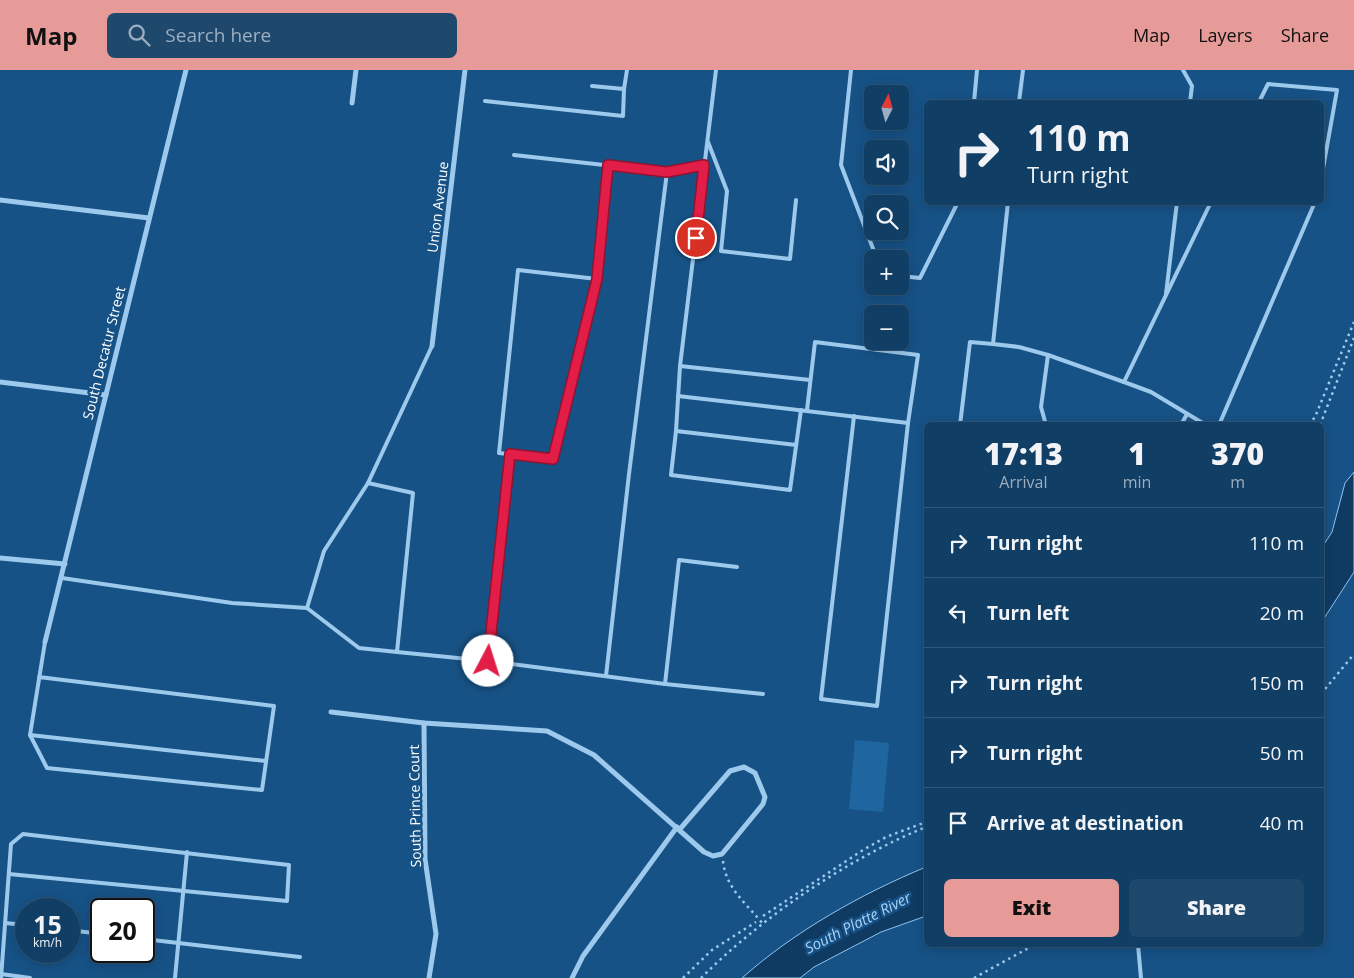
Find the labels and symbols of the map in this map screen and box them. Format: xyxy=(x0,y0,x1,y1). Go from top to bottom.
north arrow xyxy=(864,85,909,130)
street label: Union Avenue xyxy=(422,160,453,254)
pin xyxy=(675,217,717,259)
street label: South Decatur Street xyxy=(78,284,129,421)
position arrow xyxy=(461,634,513,686)
street label: South Prince Court xyxy=(404,744,425,868)
water label: South Platte River xyxy=(801,886,915,958)
speed limit sign: 20 xyxy=(90,898,155,963)

